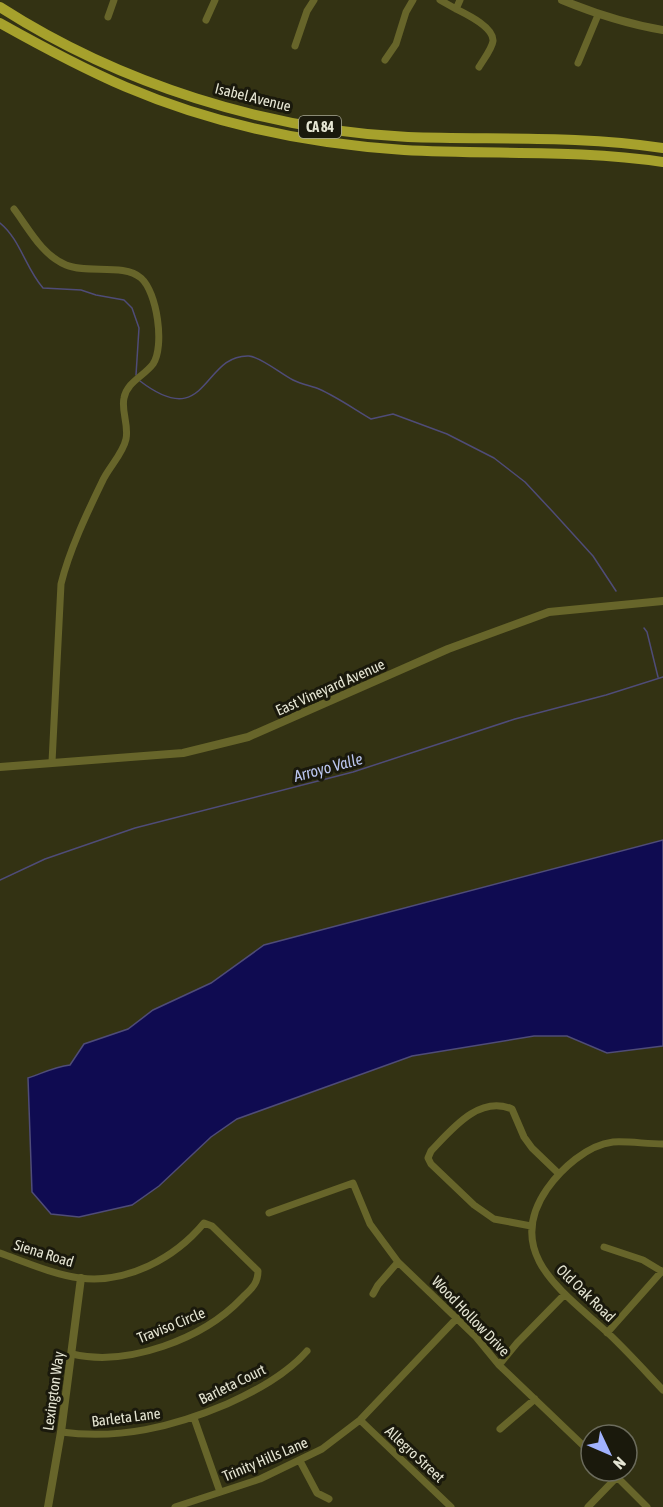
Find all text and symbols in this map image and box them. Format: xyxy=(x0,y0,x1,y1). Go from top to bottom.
street label: Isabel Avenue xyxy=(213,79,293,115)
road number: CA 84 xyxy=(299,116,341,138)
street label: East Vineyard Avenue xyxy=(273,655,387,719)
water label: Arroyo Valle xyxy=(291,749,365,786)
street label: Siena Road xyxy=(12,1236,76,1270)
street label: Old Oak Road xyxy=(553,1261,619,1325)
street label: Wood Hollow Drive xyxy=(429,1273,513,1360)
street label: Traviso Circle xyxy=(135,1304,208,1346)
street label: Lexington Way xyxy=(39,1350,67,1432)
street label: Barleta Court xyxy=(196,1361,268,1407)
street label: Barleta Lane xyxy=(91,1404,162,1430)
street label: Allegro Street xyxy=(382,1422,448,1486)
north arrow xyxy=(579,1423,639,1483)
street label: Trinity Hills Lane xyxy=(220,1433,310,1485)
text: N xyxy=(610,1454,630,1473)

